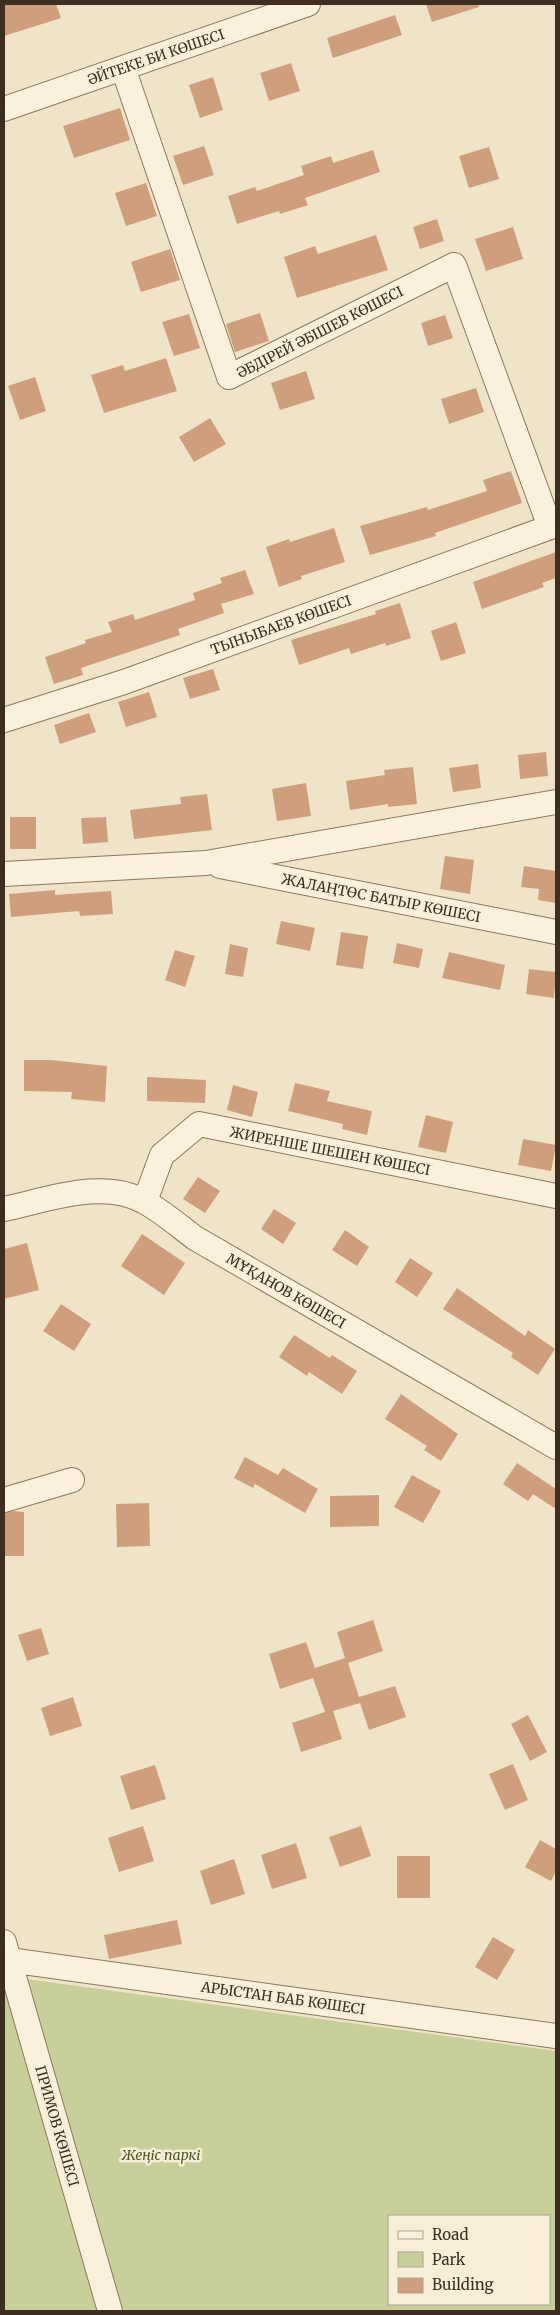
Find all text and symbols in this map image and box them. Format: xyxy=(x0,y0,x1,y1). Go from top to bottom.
street label: ӘЙТЕКЕ БИ КӨШЕСІ xyxy=(85,25,227,89)
street label: ӘБДІРЕЙ ӘБІШЕВ КӨШЕСІ xyxy=(234,282,406,382)
street label: ТЫНЫБАЕВ КӨШЕСІ xyxy=(208,591,354,659)
street label: ЖАЛАҢТӨС БАТЫР КӨШЕСІ xyxy=(280,870,482,926)
street label: ЖИРЕНШЕ ШЕШЕН КӨШЕСІ xyxy=(228,1123,432,1179)
street label: МҰҚАНОВ КӨШЕСІ xyxy=(223,1249,349,1333)
street label: АРЫСТАН БАБ КӨШЕСІ xyxy=(199,1977,366,2018)
street label: ПРИМОВ КӨШЕСІ xyxy=(31,2063,83,2189)
park label: Жеңіс паркі xyxy=(121,2146,200,2164)
legend xyxy=(388,2215,550,2305)
text: Road xyxy=(432,2225,468,2244)
text: Park xyxy=(432,2250,466,2269)
text: Building xyxy=(432,2275,494,2294)

